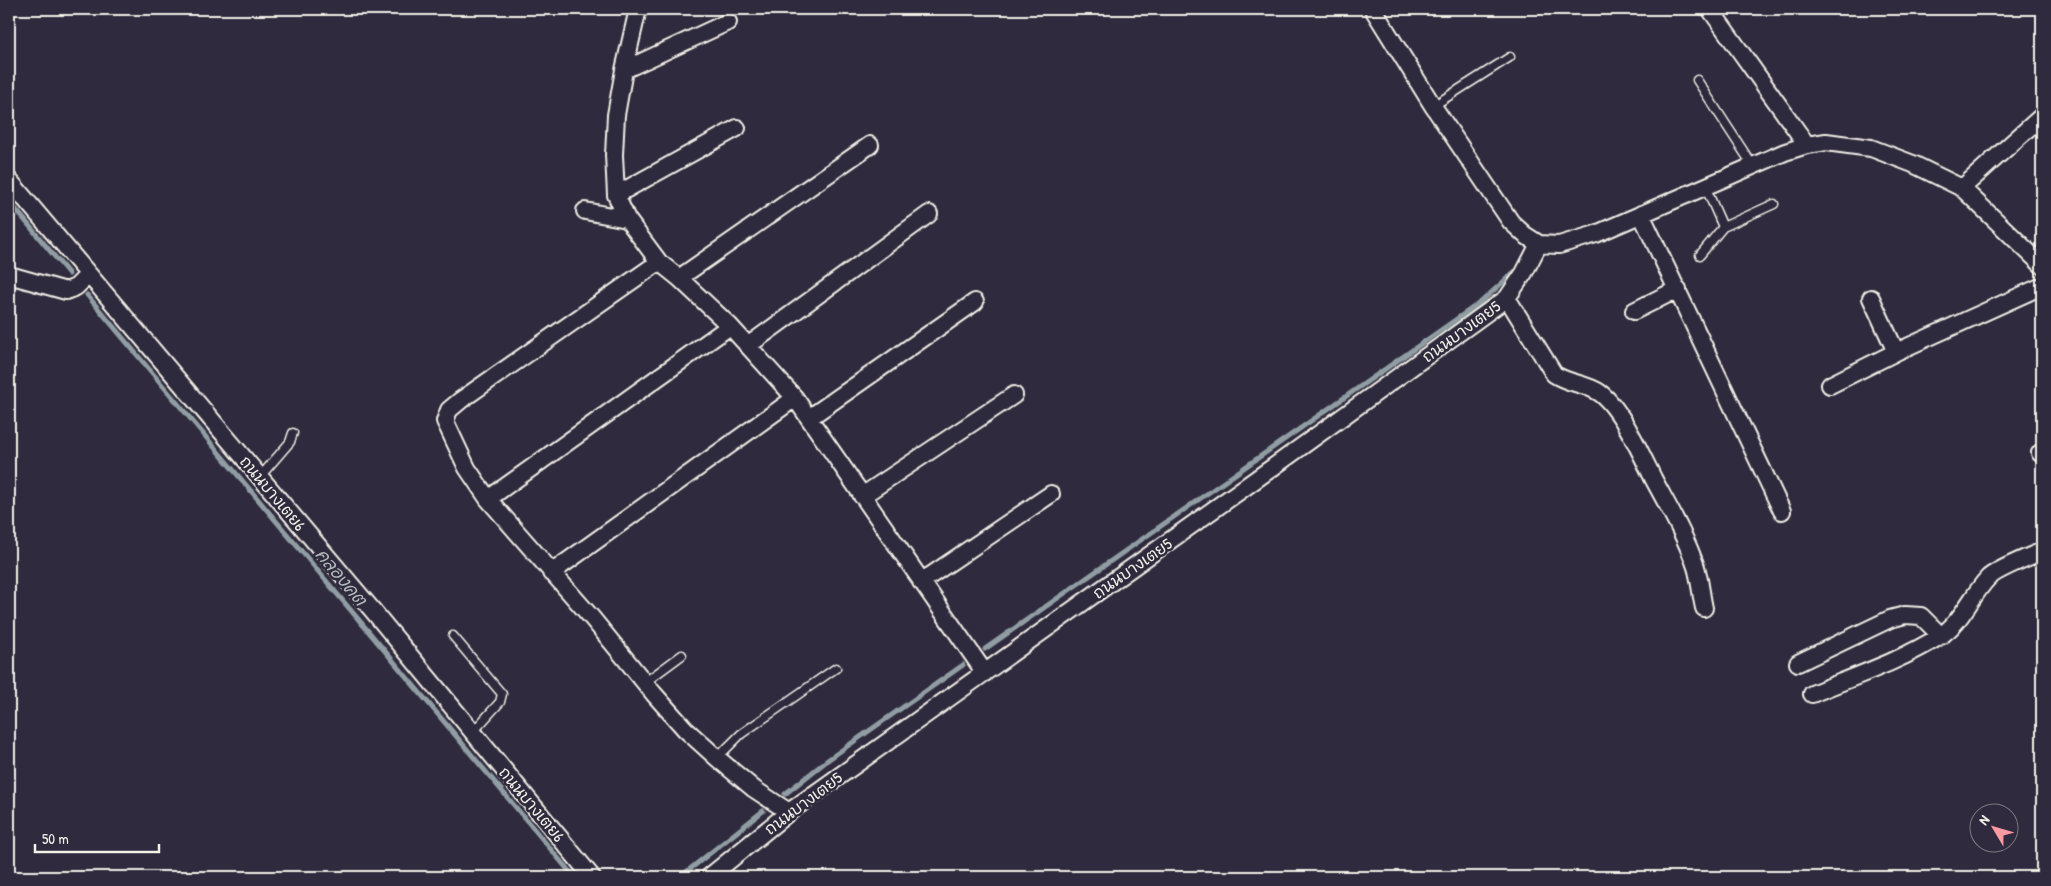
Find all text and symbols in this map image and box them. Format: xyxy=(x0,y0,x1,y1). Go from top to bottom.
street label: ถนนบางเตย5 xyxy=(1417,295,1505,367)
street label: ถนนบางเตย6 xyxy=(235,451,311,535)
street label: ถนนบางเตย5 xyxy=(1088,532,1176,603)
water label: คลองคต xyxy=(310,542,374,612)
street label: ถนนบางเตย6 xyxy=(494,762,570,846)
street label: ถนนบางเตย5 xyxy=(760,766,847,840)
north arrow xyxy=(1968,804,2018,854)
text: N xyxy=(1974,810,1993,828)
scale bar xyxy=(35,821,159,853)
text: 50 m xyxy=(42,828,69,849)

